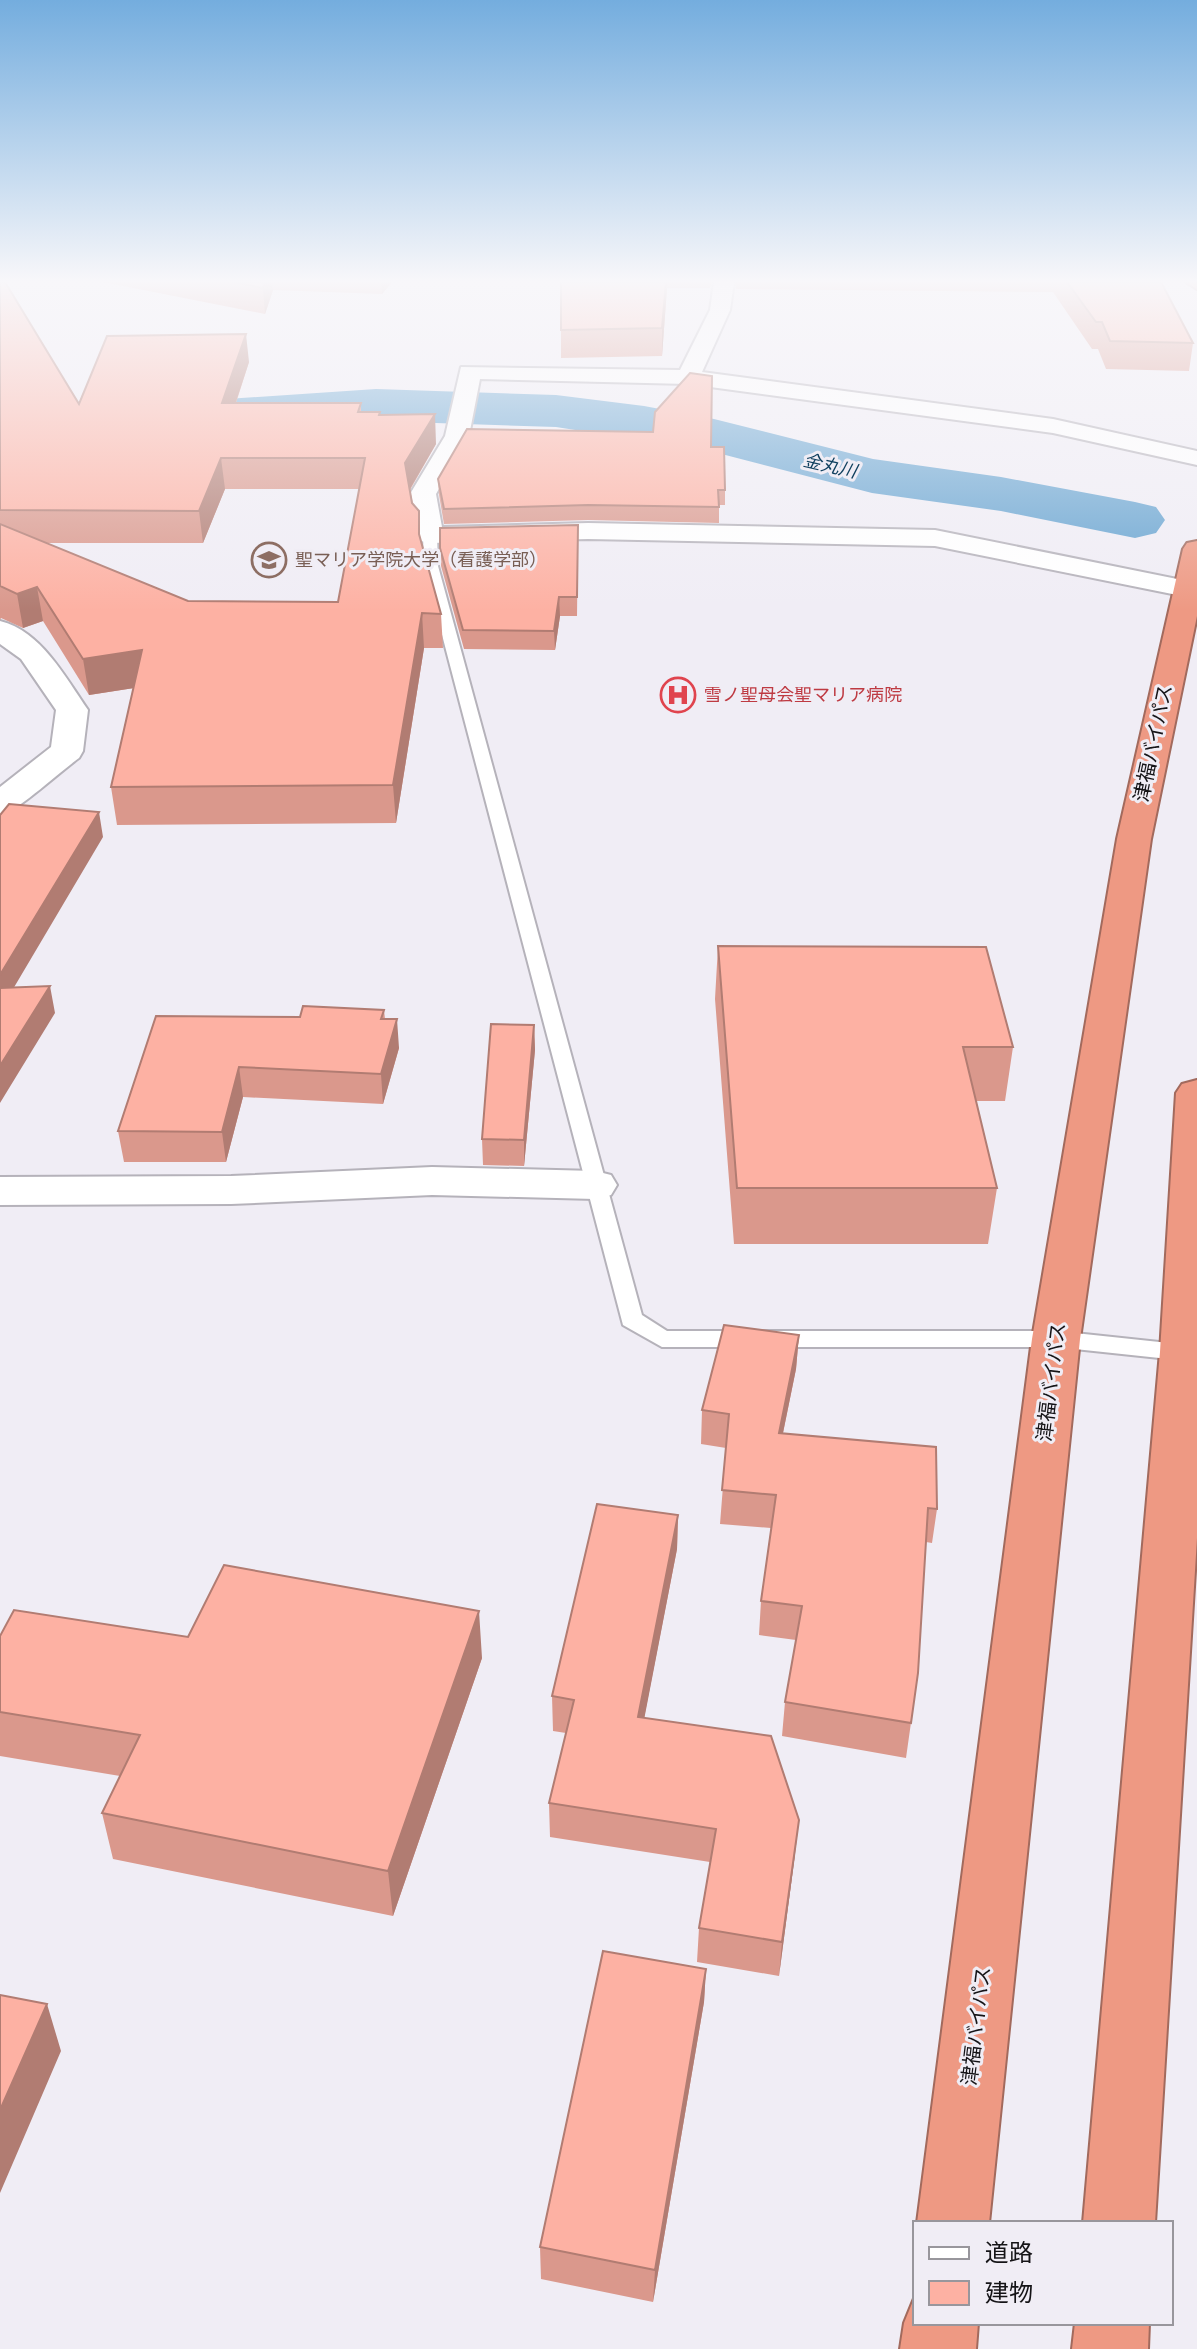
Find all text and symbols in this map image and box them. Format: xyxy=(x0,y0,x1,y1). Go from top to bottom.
water label: 金丸川 xyxy=(801,450,861,482)
school or university icon: 聖マリア学院大学（看護学部） xyxy=(250,541,288,579)
place label: 聖マリア学院大学（看護学部） xyxy=(295,550,547,570)
hospital icon: 雪ノ聖母会聖マリア病院 xyxy=(659,676,697,714)
street label: 津福バイパス xyxy=(1130,682,1176,804)
place label: 雪ノ聖母会聖マリア病院 xyxy=(704,685,902,705)
street label: 津福バイパス xyxy=(1033,1321,1069,1443)
street label: 津福バイパス xyxy=(958,1965,994,2087)
legend xyxy=(913,2221,1173,2325)
text: 道路 xyxy=(985,2239,1033,2266)
text: 建物 xyxy=(985,2279,1033,2306)

